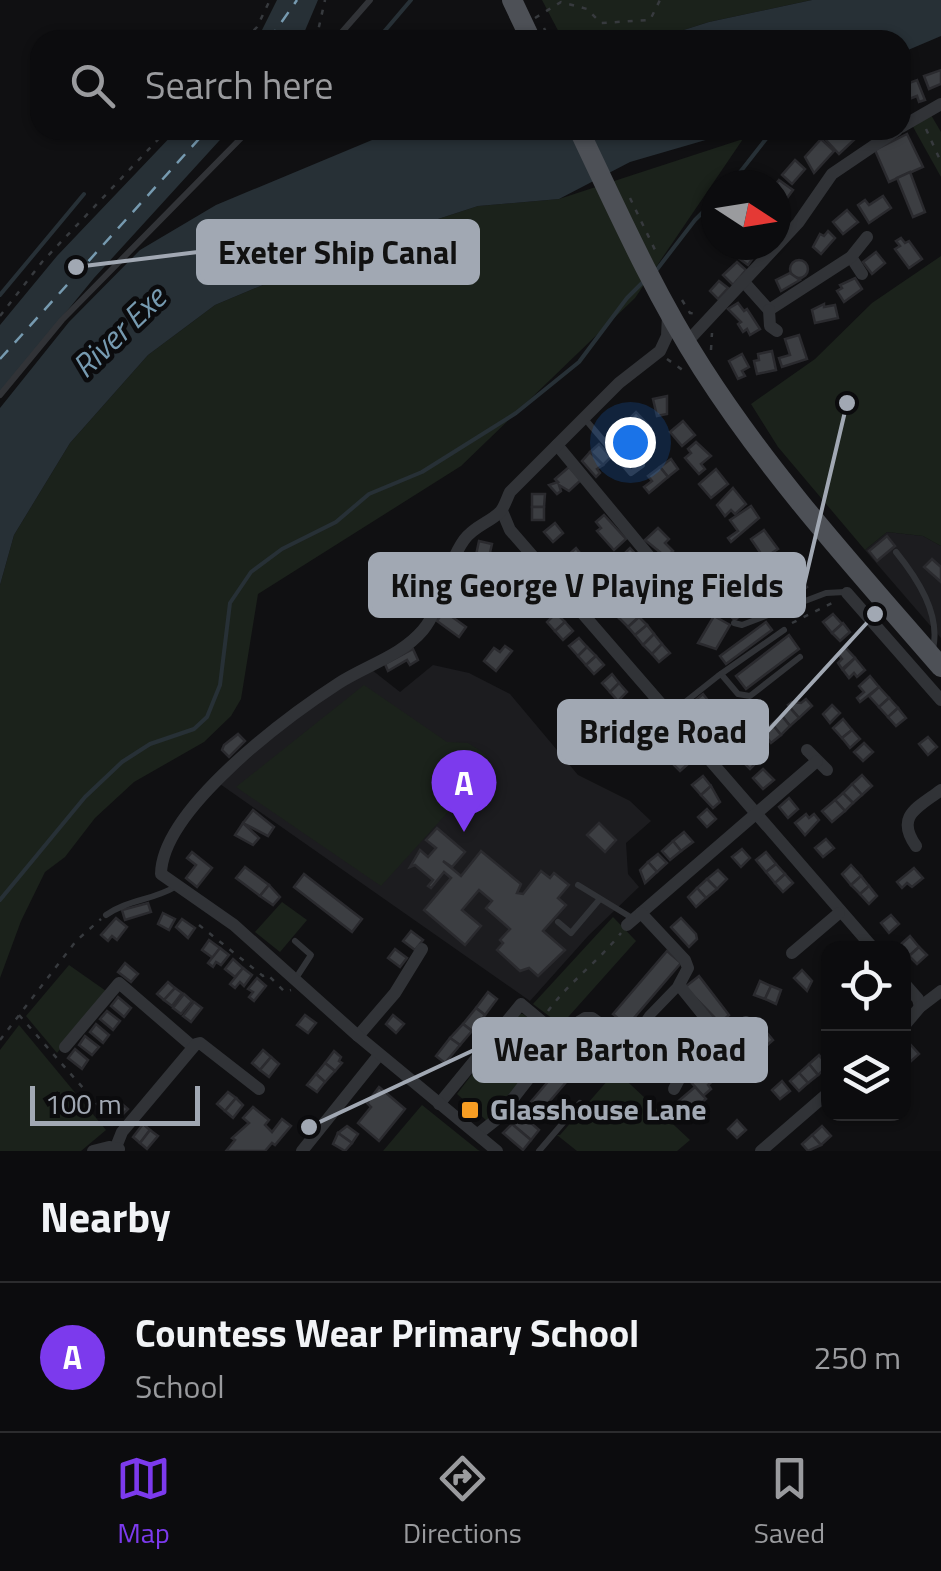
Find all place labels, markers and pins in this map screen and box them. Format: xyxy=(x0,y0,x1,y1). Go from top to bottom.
callout: Exeter Ship Canal xyxy=(198,221,478,283)
callout: King George V Playing Fields xyxy=(370,554,804,616)
callout: Bridge Road xyxy=(559,701,767,763)
pin: A xyxy=(432,750,496,832)
callout: Wear Barton Road xyxy=(474,1019,766,1081)
place label: Glasshouse Lane xyxy=(490,1086,707,1132)
marker: Glasshouse Lane xyxy=(459,1099,481,1121)

